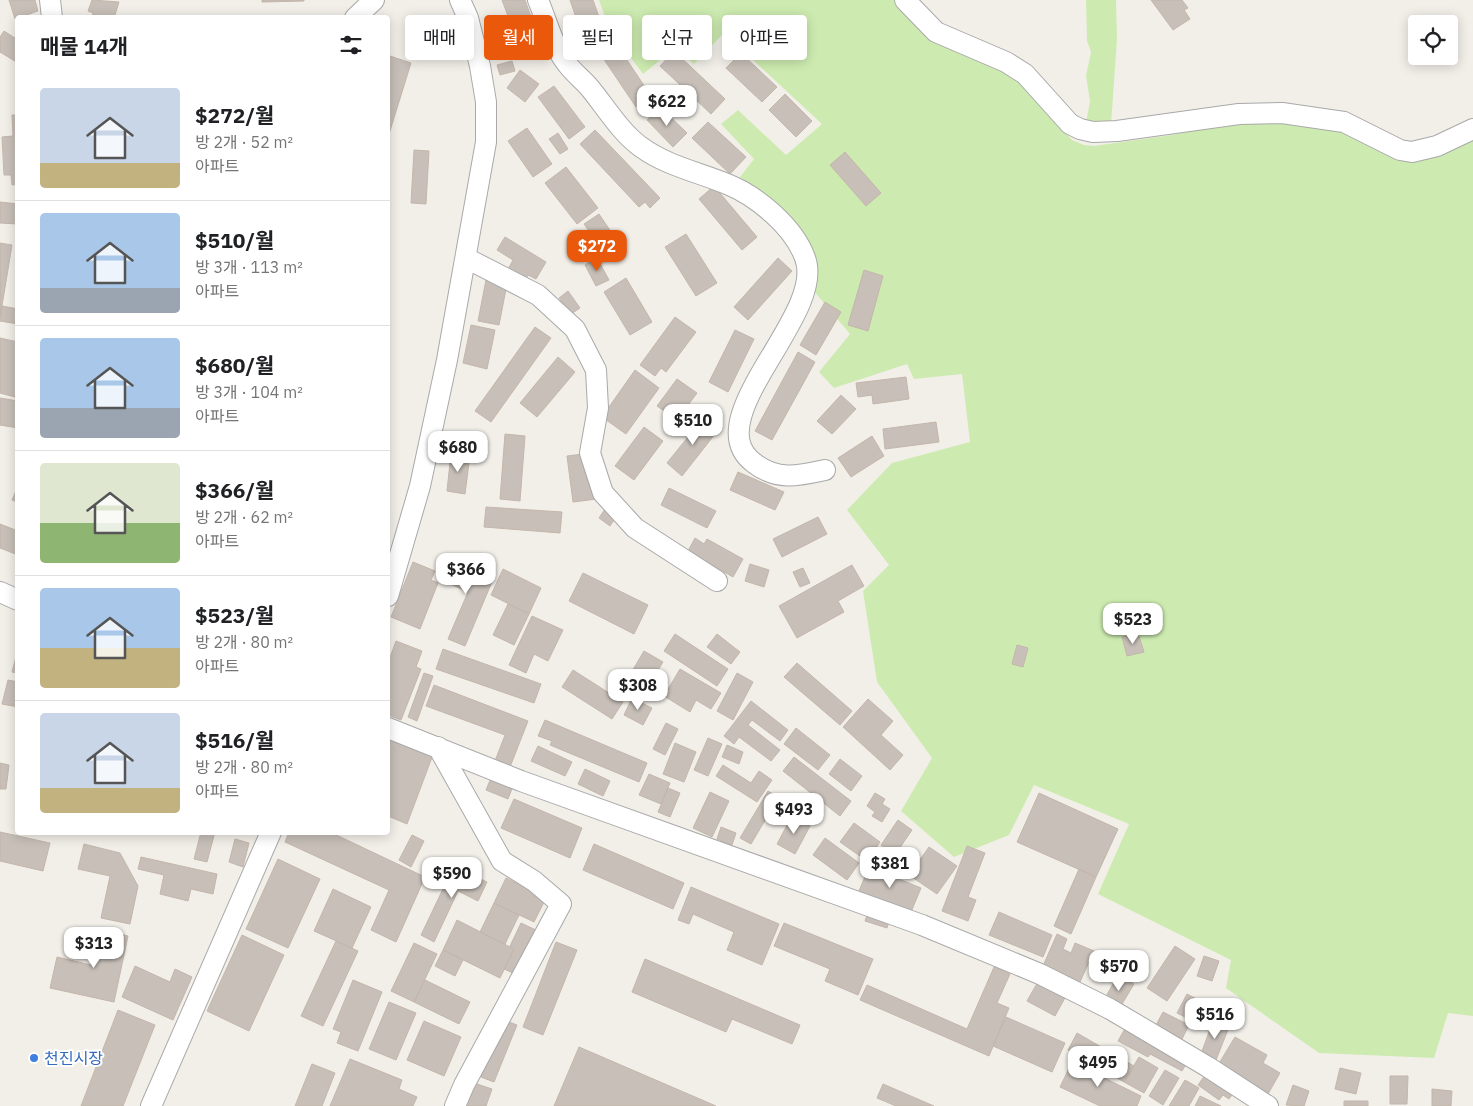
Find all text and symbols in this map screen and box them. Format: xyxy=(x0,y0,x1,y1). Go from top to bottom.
chip: 매매 xyxy=(405,15,474,60)
chip: 월세 xyxy=(484,15,553,60)
chip: 필터 xyxy=(563,15,632,60)
chip: 신규 xyxy=(642,15,712,60)
chip: 아파트 xyxy=(722,15,807,60)
map controls xyxy=(1408,15,1458,65)
button: locate xyxy=(1408,15,1458,65)
icon: filters xyxy=(337,31,365,59)
text: 매물 14개 xyxy=(40,32,128,60)
pin: $622 xyxy=(637,84,697,127)
text: $622 xyxy=(648,91,686,111)
text: $272/월 xyxy=(195,101,274,129)
icon: home xyxy=(80,108,140,168)
text: 방 2개 · 52 m² xyxy=(195,132,293,152)
text: 아파트 xyxy=(195,156,239,176)
text: $510/월 xyxy=(195,226,274,254)
pin: $272 xyxy=(567,230,627,272)
icon: home xyxy=(80,233,140,293)
text: $272 xyxy=(578,236,616,256)
text: 방 3개 · 113 m² xyxy=(195,257,303,277)
text: 아파트 xyxy=(195,281,239,301)
text: $680/월 xyxy=(195,351,274,379)
icon: home xyxy=(80,358,140,418)
text: 방 3개 · 104 m² xyxy=(195,382,303,402)
pin: $510 xyxy=(663,404,723,446)
text: 아파트 xyxy=(195,406,239,426)
text: $510 xyxy=(674,410,712,430)
pin: $680 xyxy=(428,430,488,473)
text: $680 xyxy=(439,437,477,457)
text: $366/월 xyxy=(195,476,274,504)
icon: home xyxy=(80,483,140,543)
text: 방 2개 · 62 m² xyxy=(195,507,293,527)
text: 아파트 xyxy=(195,531,239,551)
pin: $366 xyxy=(436,552,496,595)
text: $366 xyxy=(447,559,485,579)
text: $523/월 xyxy=(195,601,274,629)
pin: $523 xyxy=(1103,602,1163,645)
icon: home xyxy=(80,608,140,668)
text: $523 xyxy=(1114,609,1152,629)
text: 방 2개 · 80 m² xyxy=(195,632,293,652)
text: 아파트 xyxy=(195,656,239,676)
pin: $308 xyxy=(608,668,668,711)
text: $308 xyxy=(619,675,657,695)
text: $516/월 xyxy=(195,726,274,754)
icon: home xyxy=(80,733,140,793)
text: 방 2개 · 80 m² xyxy=(195,757,293,777)
text: 아파트 xyxy=(195,781,239,801)
pin: $493 xyxy=(764,792,824,835)
text: $493 xyxy=(775,799,813,819)
pin: $381 xyxy=(860,846,920,889)
text: $381 xyxy=(871,853,909,873)
pin: $590 xyxy=(422,856,482,899)
text: $590 xyxy=(433,863,471,883)
pin: $313 xyxy=(64,926,124,969)
text: $313 xyxy=(75,933,113,953)
pin: $570 xyxy=(1089,950,1149,992)
text: $570 xyxy=(1100,956,1138,976)
pin: $516 xyxy=(1185,998,1245,1040)
text: $516 xyxy=(1196,1004,1234,1024)
pin: $495 xyxy=(1068,1046,1128,1088)
place label: 천진시장 xyxy=(44,1048,103,1068)
marker: 천진시장 xyxy=(28,1052,40,1064)
text: $495 xyxy=(1079,1052,1117,1072)

